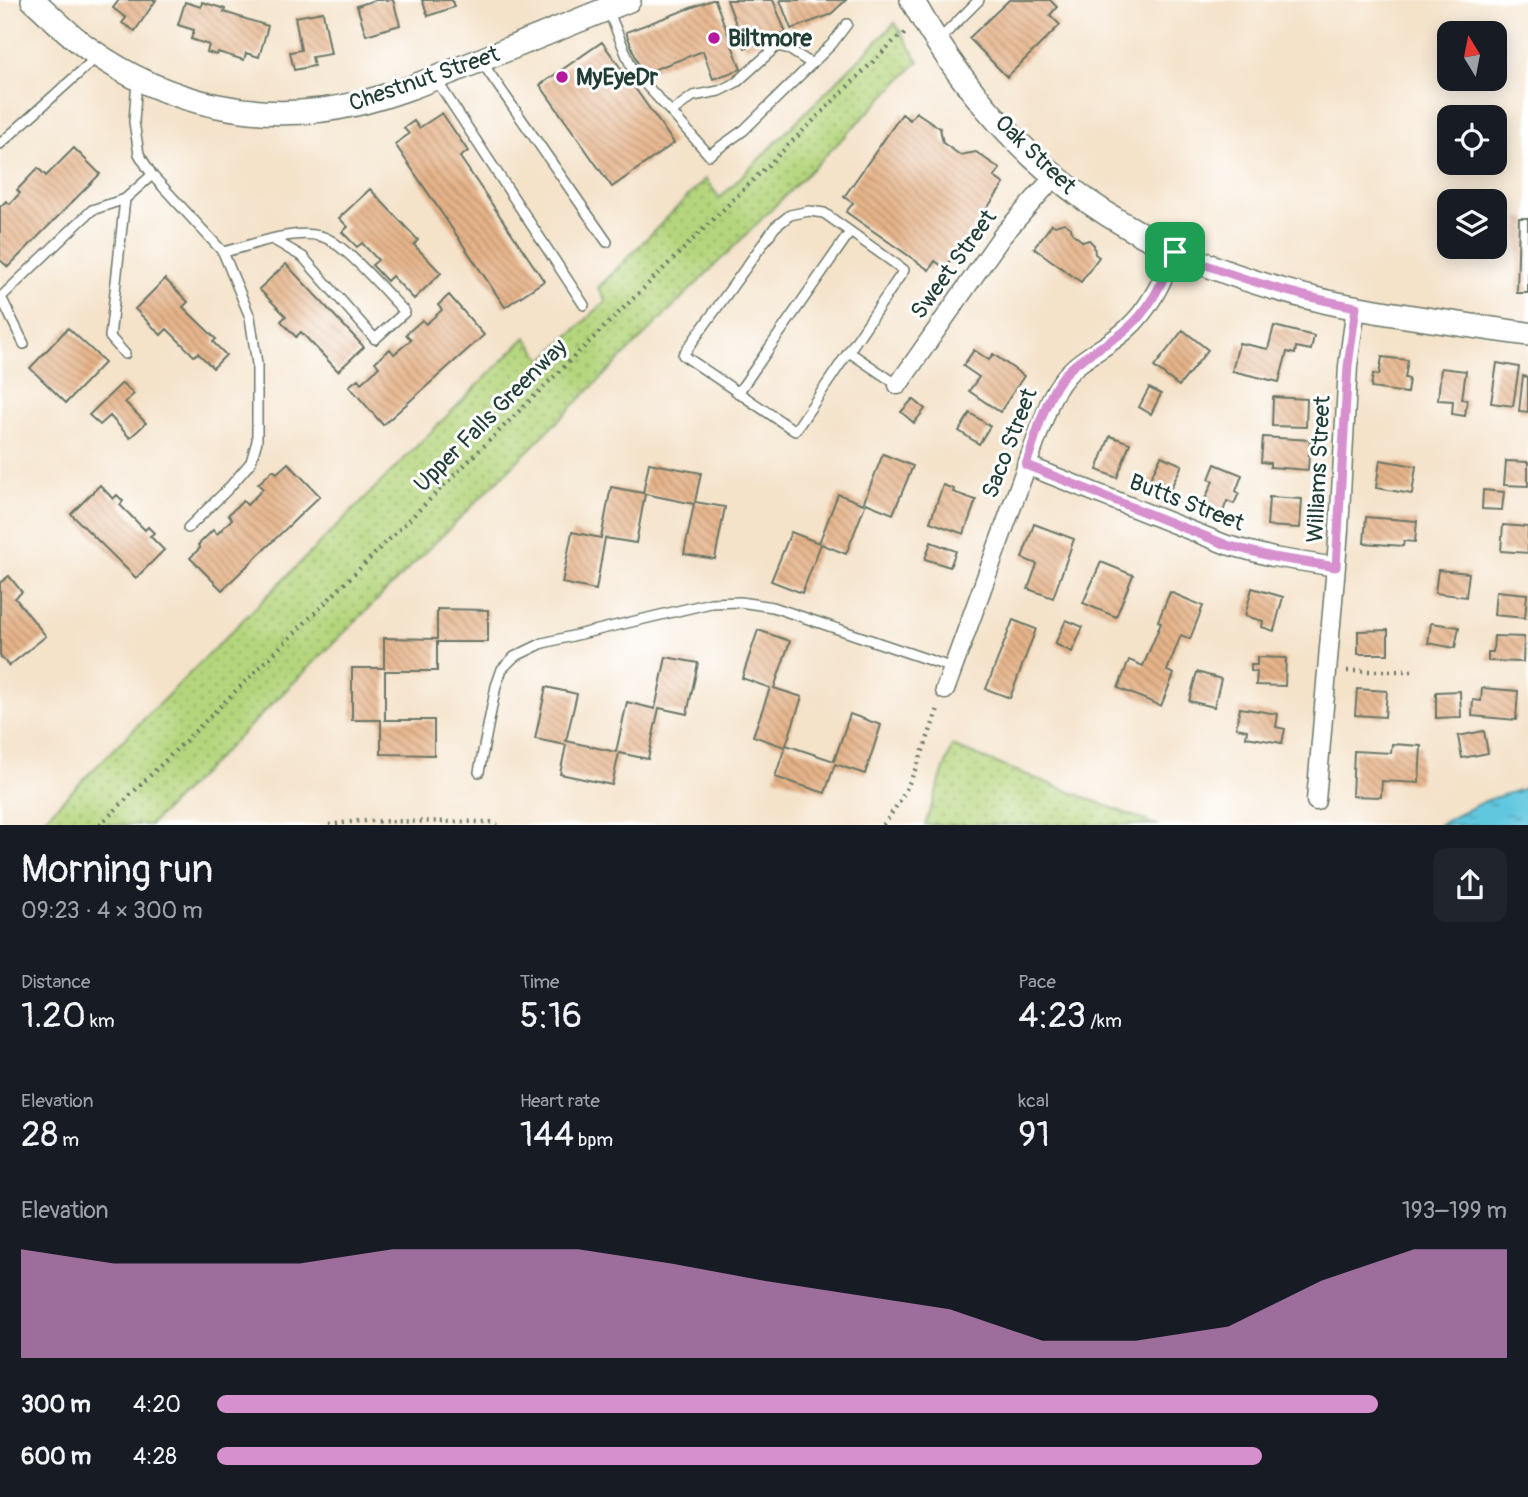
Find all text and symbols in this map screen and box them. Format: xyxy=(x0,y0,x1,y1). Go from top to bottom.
north arrow xyxy=(1437,21,1507,91)
map controls xyxy=(1437,21,1507,259)
place label: Biltmore xyxy=(728,24,812,53)
marker: Biltmore xyxy=(706,30,722,46)
street label: Chestnut Street xyxy=(345,39,504,118)
place label: MyEyeDr xyxy=(576,63,659,92)
marker: MyEyeDr xyxy=(554,69,570,85)
button: locate xyxy=(1437,105,1507,175)
street label: Oak Street xyxy=(989,108,1083,201)
button: layers xyxy=(1437,189,1507,259)
street label: Sweet Street xyxy=(904,203,1003,325)
pin xyxy=(1145,222,1205,282)
icon: arrive xyxy=(1156,233,1194,271)
street label: Upper Falls Greenway xyxy=(408,332,573,498)
street label: Saco Street xyxy=(975,383,1044,502)
street label: Williams Street xyxy=(1300,394,1337,543)
street label: Butts Street xyxy=(1125,467,1249,538)
text: Morning run xyxy=(21,846,213,894)
button: share xyxy=(1433,848,1507,922)
text: 09:23 · 4 × 300 m xyxy=(21,896,203,925)
text: Distance xyxy=(21,970,90,994)
text: Time xyxy=(520,970,559,994)
text: Pace xyxy=(1018,970,1056,994)
text: 1.20 xyxy=(21,994,86,1038)
text: 5:16 xyxy=(520,994,582,1038)
text: 4:23 xyxy=(1018,994,1086,1038)
text: km xyxy=(86,1009,115,1033)
text: /km xyxy=(1086,1009,1122,1033)
text: Elevation xyxy=(21,1089,93,1113)
text: Heart rate xyxy=(520,1089,600,1113)
text: kcal xyxy=(1018,1089,1049,1113)
text: 28 xyxy=(21,1113,58,1157)
text: 144 xyxy=(520,1113,574,1157)
text: 91 xyxy=(1018,1113,1050,1157)
text: m xyxy=(58,1128,79,1152)
text: bpm xyxy=(574,1128,613,1152)
text: Elevation xyxy=(21,1196,109,1225)
text: 193–199 m xyxy=(1402,1196,1507,1225)
text: 300 m xyxy=(21,1390,91,1419)
text: 4:20 xyxy=(133,1390,181,1419)
text: 600 m xyxy=(21,1442,91,1471)
text: 4:28 xyxy=(133,1442,177,1471)

